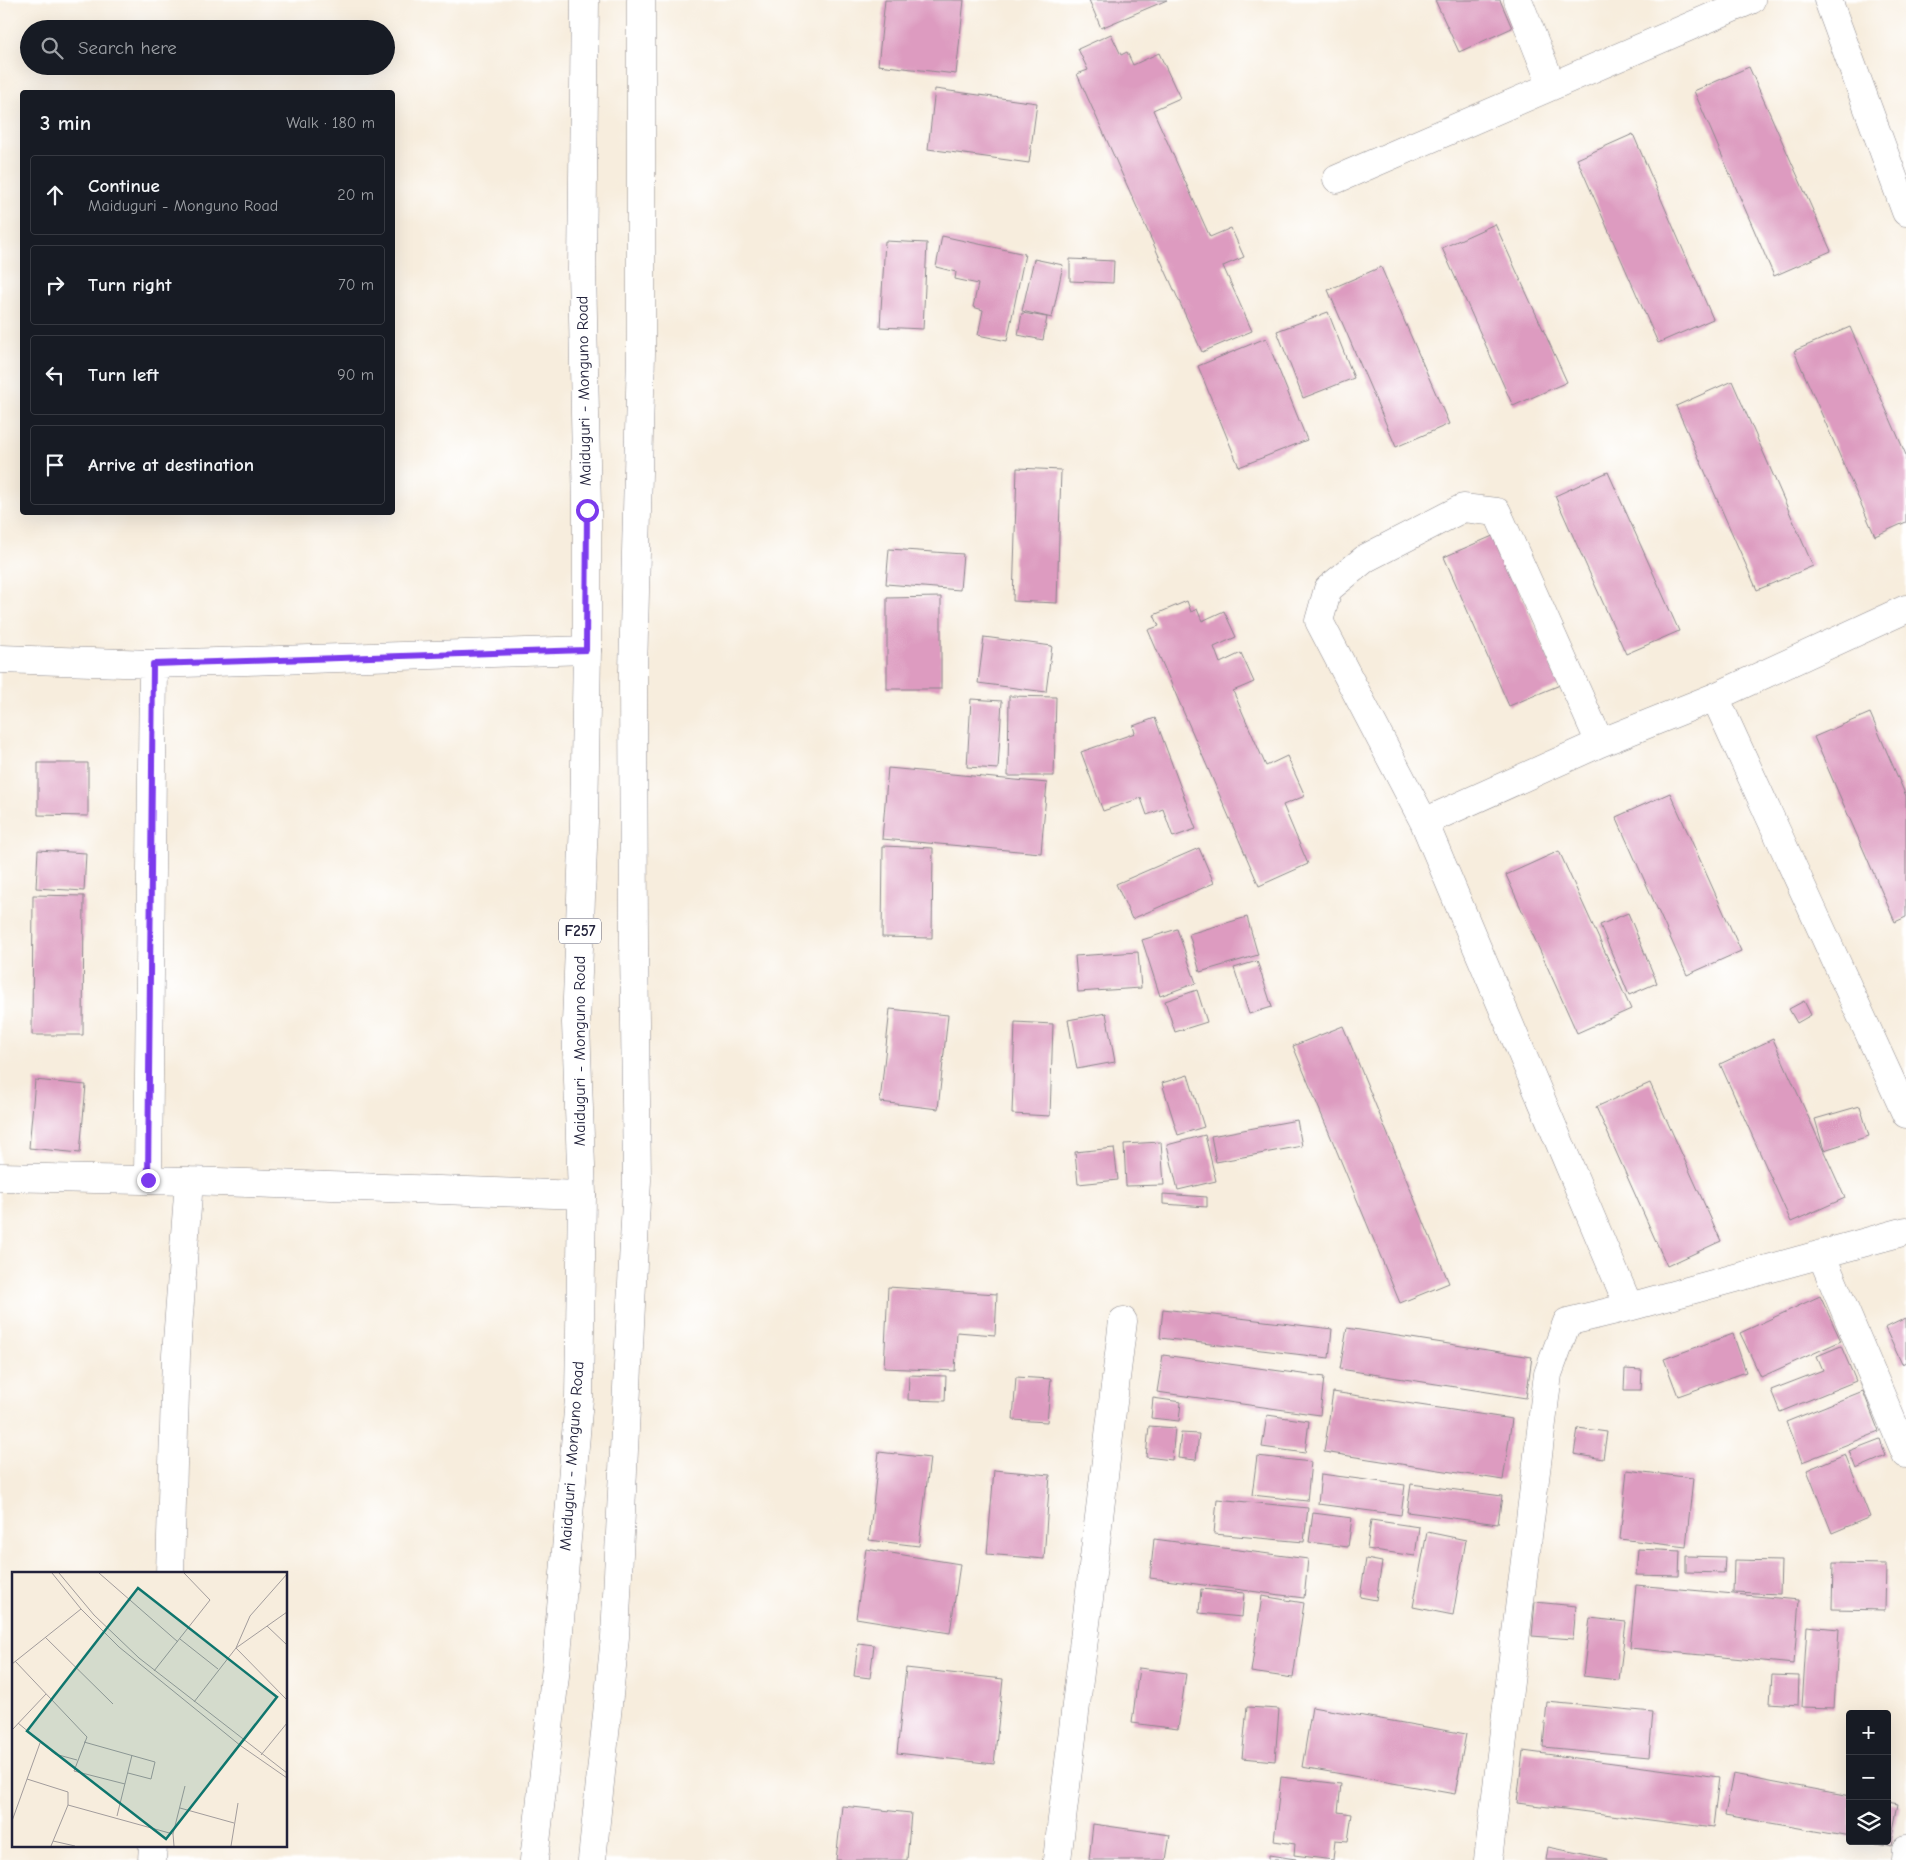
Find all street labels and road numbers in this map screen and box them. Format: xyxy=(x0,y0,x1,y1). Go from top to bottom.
street label: Maiduguri - Monguno Road xyxy=(573,296,595,486)
road number: F257 xyxy=(559,918,601,944)
street label: Maiduguri - Monguno Road xyxy=(571,956,589,1146)
street label: Maiduguri - Monguno Road xyxy=(556,1360,588,1552)

